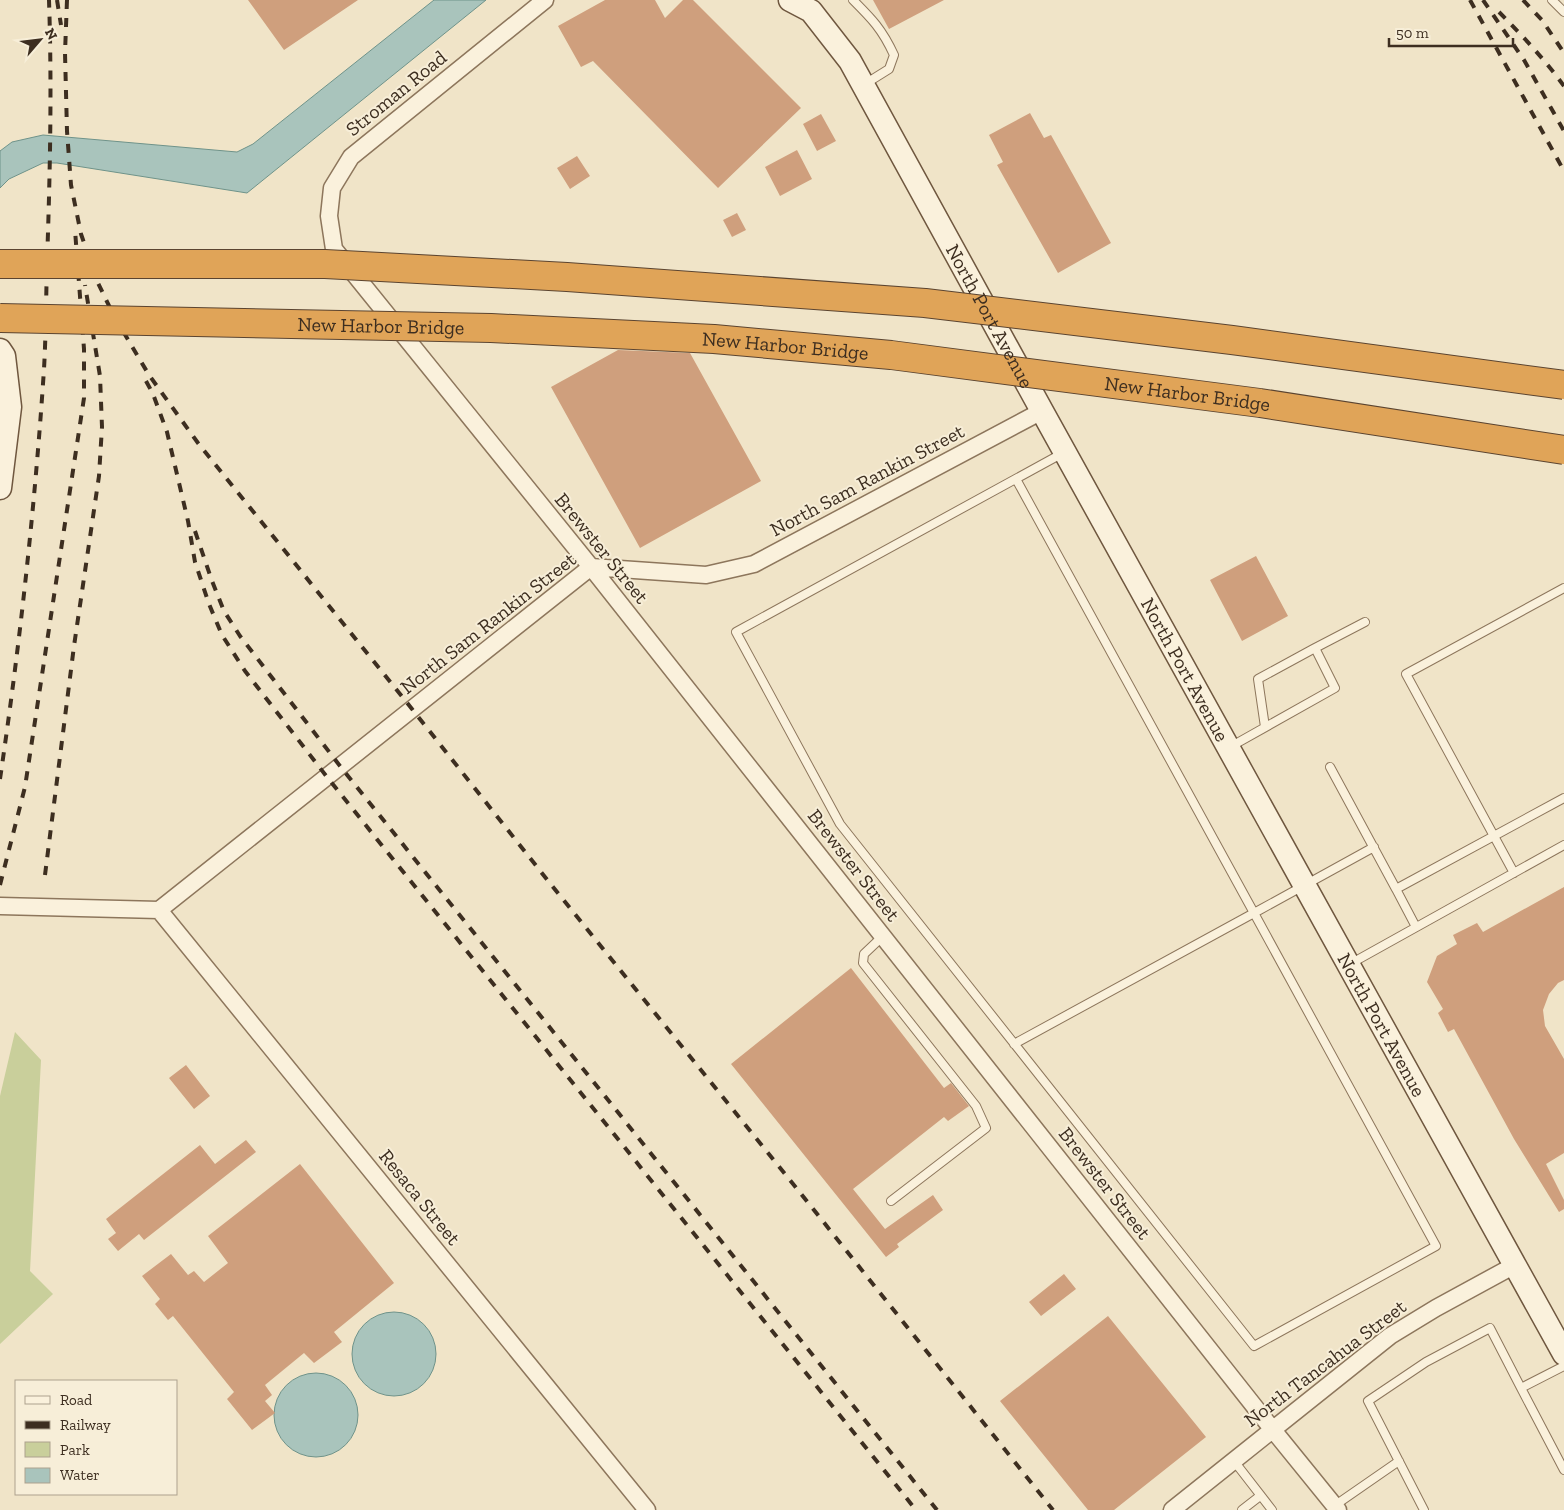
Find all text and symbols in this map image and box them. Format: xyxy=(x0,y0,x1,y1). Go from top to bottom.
north arrow xyxy=(15,15,65,65)
scale bar xyxy=(1389,15,1513,47)
text: 50 m xyxy=(1396,24,1429,42)
text: N xyxy=(41,25,61,43)
street label: Stroman Road xyxy=(341,45,451,141)
street label: North Port Avenue xyxy=(941,240,1039,392)
street label: New Harbor Bridge xyxy=(297,312,465,339)
street label: New Harbor Bridge xyxy=(702,326,870,365)
street label: New Harbor Bridge xyxy=(1103,371,1272,416)
street label: North Sam Rankin Street xyxy=(766,418,969,541)
street label: Brewster Street xyxy=(550,488,654,609)
street label: North Sam Rankin Street xyxy=(395,547,581,699)
street label: North Port Avenue xyxy=(1136,594,1235,746)
street label: Brewster Street xyxy=(803,804,906,926)
street label: North Port Avenue xyxy=(1332,949,1431,1101)
street label: Brewster Street xyxy=(1054,1122,1157,1244)
street label: Resaca Street xyxy=(374,1144,466,1250)
street label: North Tancahua Street xyxy=(1239,1294,1411,1432)
legend xyxy=(15,1380,178,1495)
text: Road xyxy=(60,1391,93,1409)
text: Railway xyxy=(60,1416,111,1434)
text: Park xyxy=(60,1441,90,1459)
text: Water xyxy=(60,1466,100,1484)

